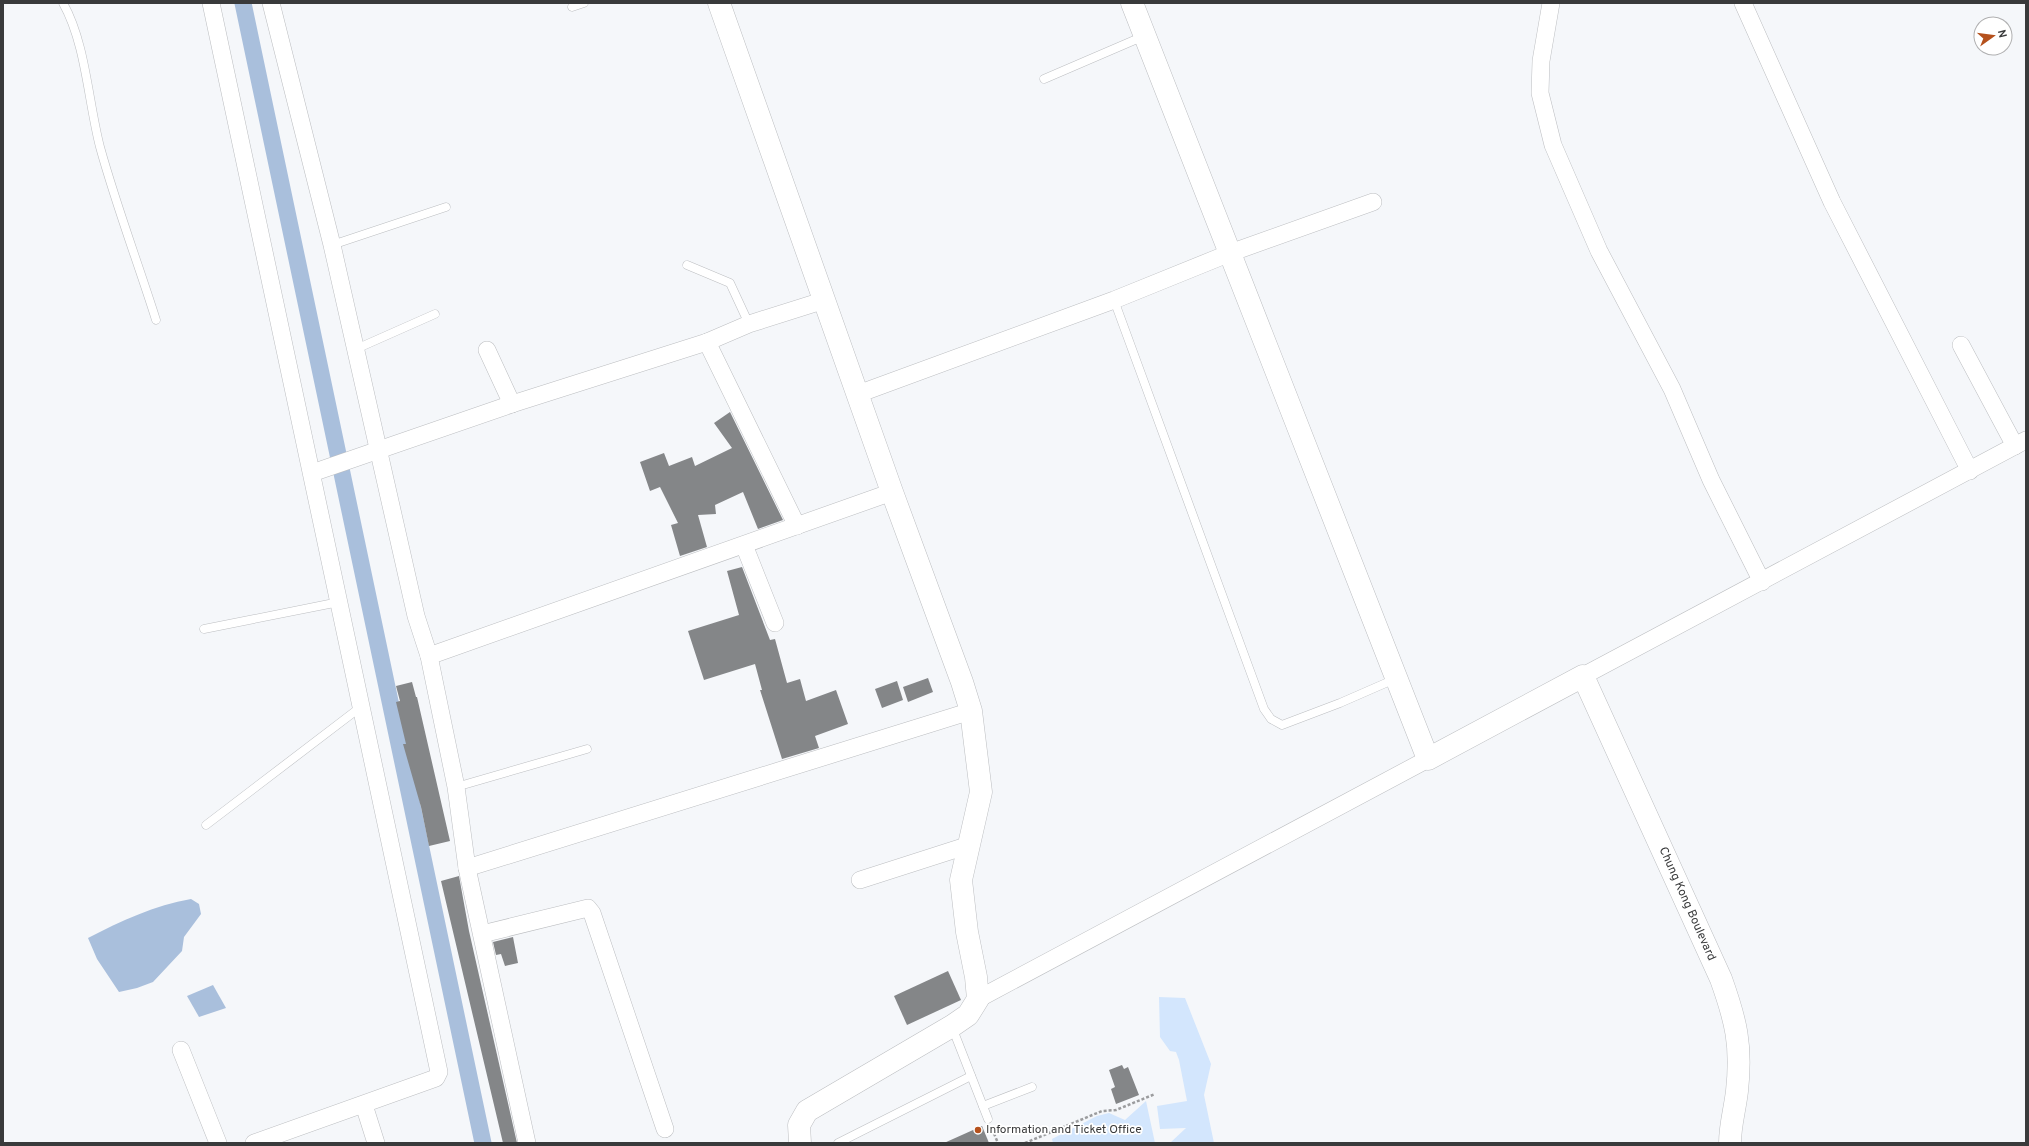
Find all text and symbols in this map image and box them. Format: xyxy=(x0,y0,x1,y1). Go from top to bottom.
north arrow xyxy=(1973,16,2013,56)
text: N xyxy=(1994,28,2009,39)
street label: Chung Kong Boulevard xyxy=(1655,845,1719,963)
place label: Information and Ticket Office xyxy=(986,1122,1142,1138)
marker: Information and Ticket Office xyxy=(973,1125,983,1135)

